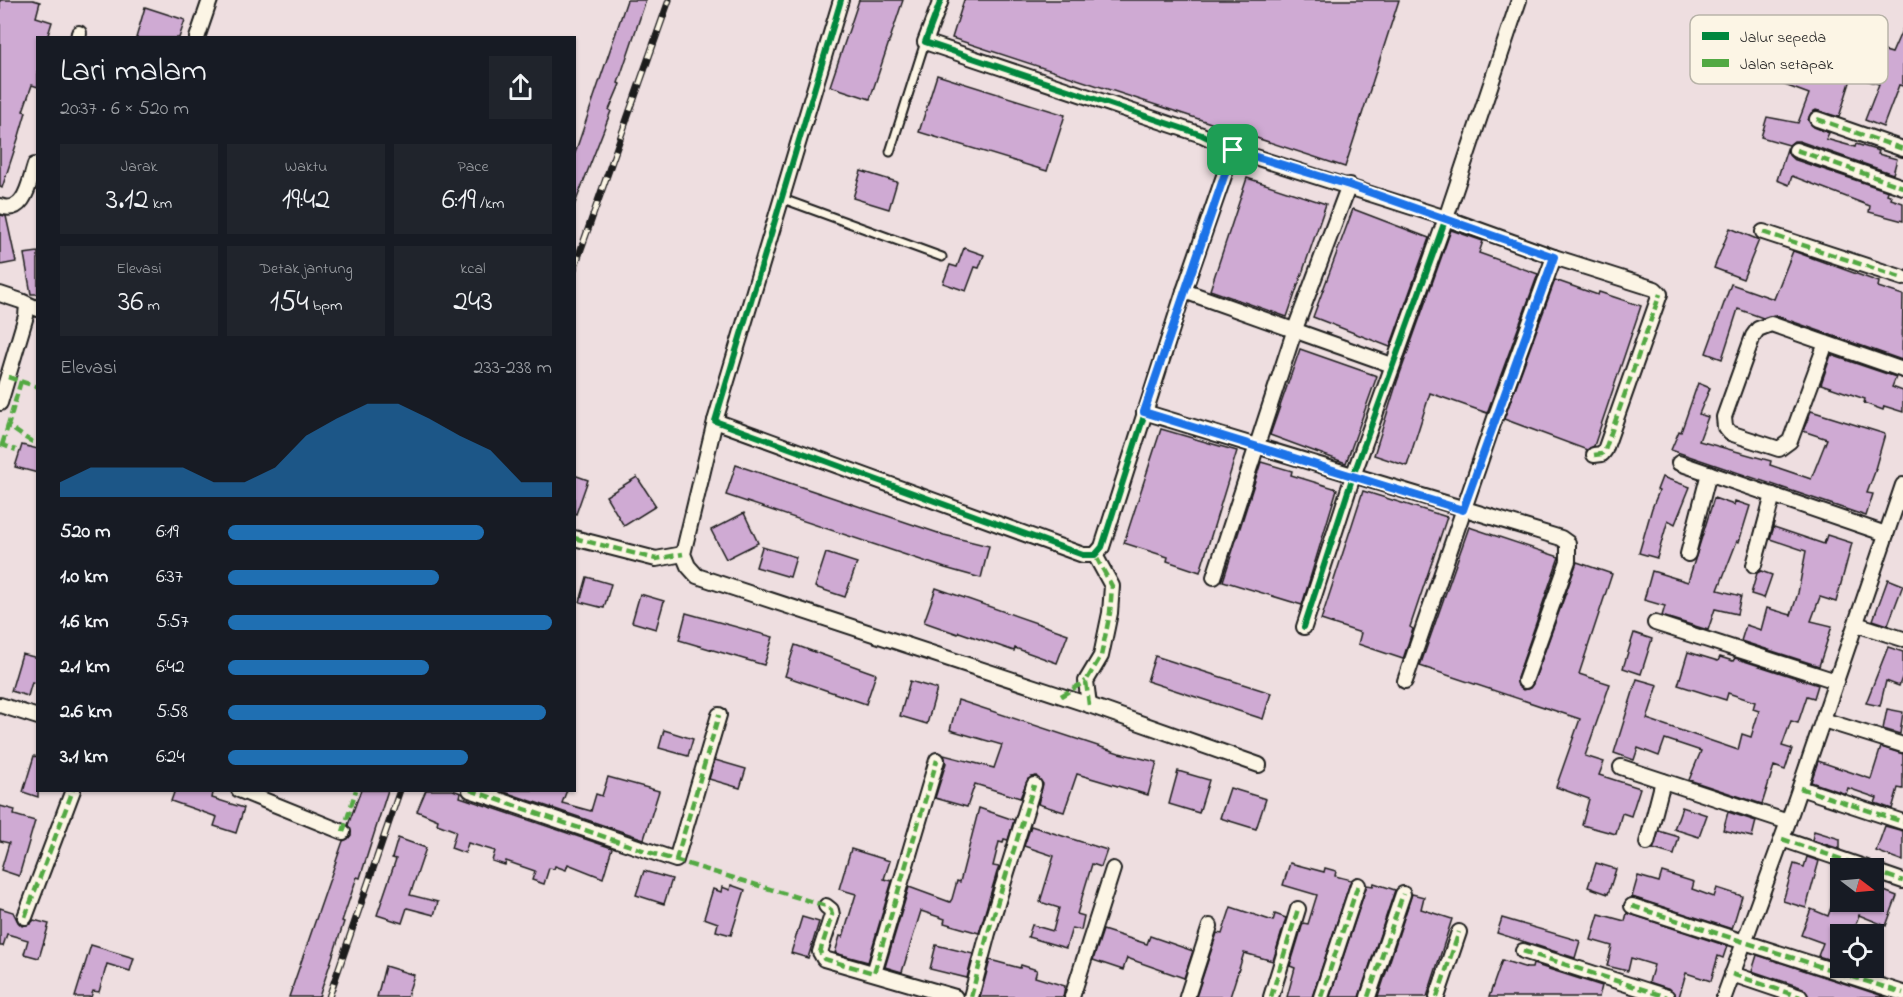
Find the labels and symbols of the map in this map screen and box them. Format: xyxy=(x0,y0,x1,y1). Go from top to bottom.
legend xyxy=(1690,15,1888,84)
text: Jalur sepeda xyxy=(1740,26,1826,50)
text: Jalan setapak xyxy=(1740,53,1834,77)
pin xyxy=(1207,124,1258,175)
north arrow xyxy=(1830,858,1884,912)

